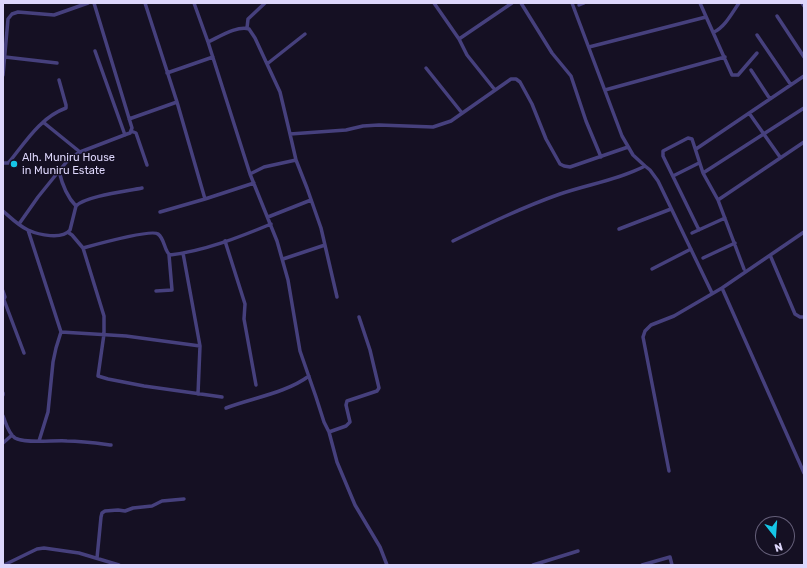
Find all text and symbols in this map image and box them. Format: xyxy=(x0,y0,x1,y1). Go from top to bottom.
place label: Alh. Muniru House in Muniru Estate xyxy=(22,151,115,177)
marker: Alh. Muniru House in Muniru Estate xyxy=(9,159,19,169)
north arrow xyxy=(755,516,795,556)
text: N xyxy=(773,540,784,554)

